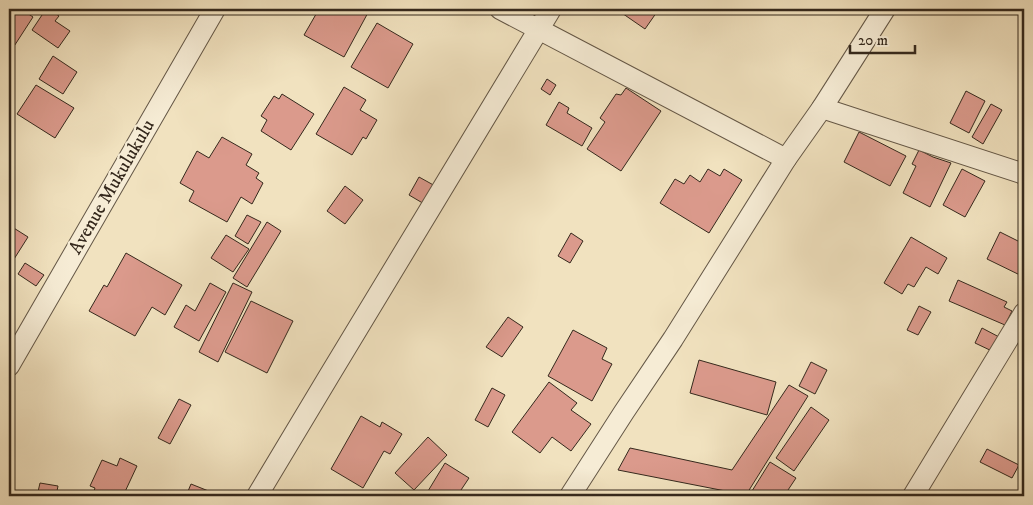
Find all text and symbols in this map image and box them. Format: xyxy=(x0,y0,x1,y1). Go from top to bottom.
scale bar xyxy=(850,22,916,54)
text: 20 m xyxy=(858,31,888,50)
street label: Avenue Mukulukulu xyxy=(64,116,160,258)

